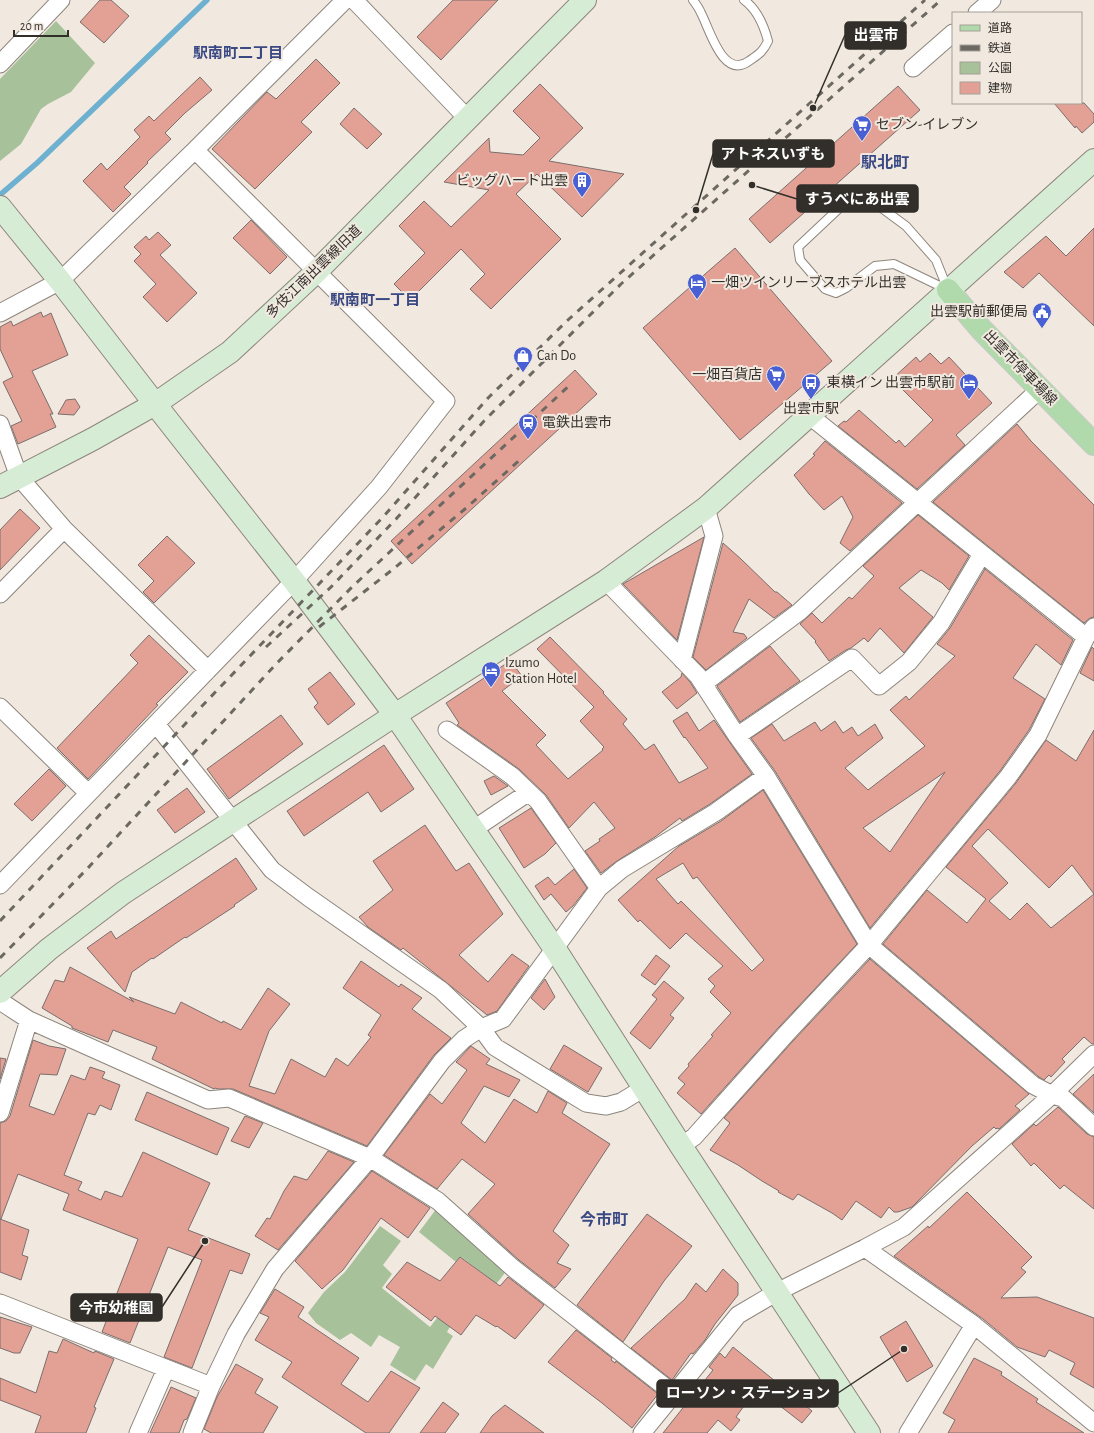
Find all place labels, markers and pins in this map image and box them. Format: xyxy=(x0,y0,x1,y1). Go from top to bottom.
callout: 出雲市 xyxy=(845,22,906,49)
supermarket icon: セブン-イレブン xyxy=(851,114,873,142)
place label: セブン-イレブン xyxy=(876,116,978,132)
callout: アトネスいずも xyxy=(713,140,834,167)
building icon: ビッグハート出雲 xyxy=(571,170,593,198)
place label: ビッグハート出雲 xyxy=(456,173,568,188)
callout: すうべにあ出雲 xyxy=(797,185,918,212)
hotel icon: 一畑ツインリーブスホテル出雲 xyxy=(686,272,708,300)
place label: 一畑ツインリーブスホテル出雲 xyxy=(711,274,906,290)
public building icon: 出雲駅前郵便局 xyxy=(1031,301,1053,329)
place label: 出雲駅前郵便局 xyxy=(930,303,1028,319)
shop icon: Can Do xyxy=(512,345,534,373)
place label: Can Do xyxy=(537,349,576,363)
supermarket icon: 一畑百貨店 xyxy=(765,364,787,392)
place label: 一畑百貨店 xyxy=(692,366,762,382)
bus stop icon: 出雲市駅 xyxy=(800,372,822,400)
hotel icon: 東横イン 出雲市駅前 xyxy=(958,372,980,400)
place label: 東横イン 出雲市駅前 xyxy=(827,374,955,390)
place label: 出雲市駅 xyxy=(783,401,839,416)
station icon: 電鉄出雲市 xyxy=(517,412,539,440)
place label: 電鉄出雲市 xyxy=(542,415,612,430)
place label: Izumo Station Hotel xyxy=(505,656,577,686)
hotel icon: Izumo Station Hotel xyxy=(480,660,502,688)
callout: 今市幼稚園 xyxy=(71,1294,162,1321)
callout: ローソン・ステーション xyxy=(657,1380,838,1407)

